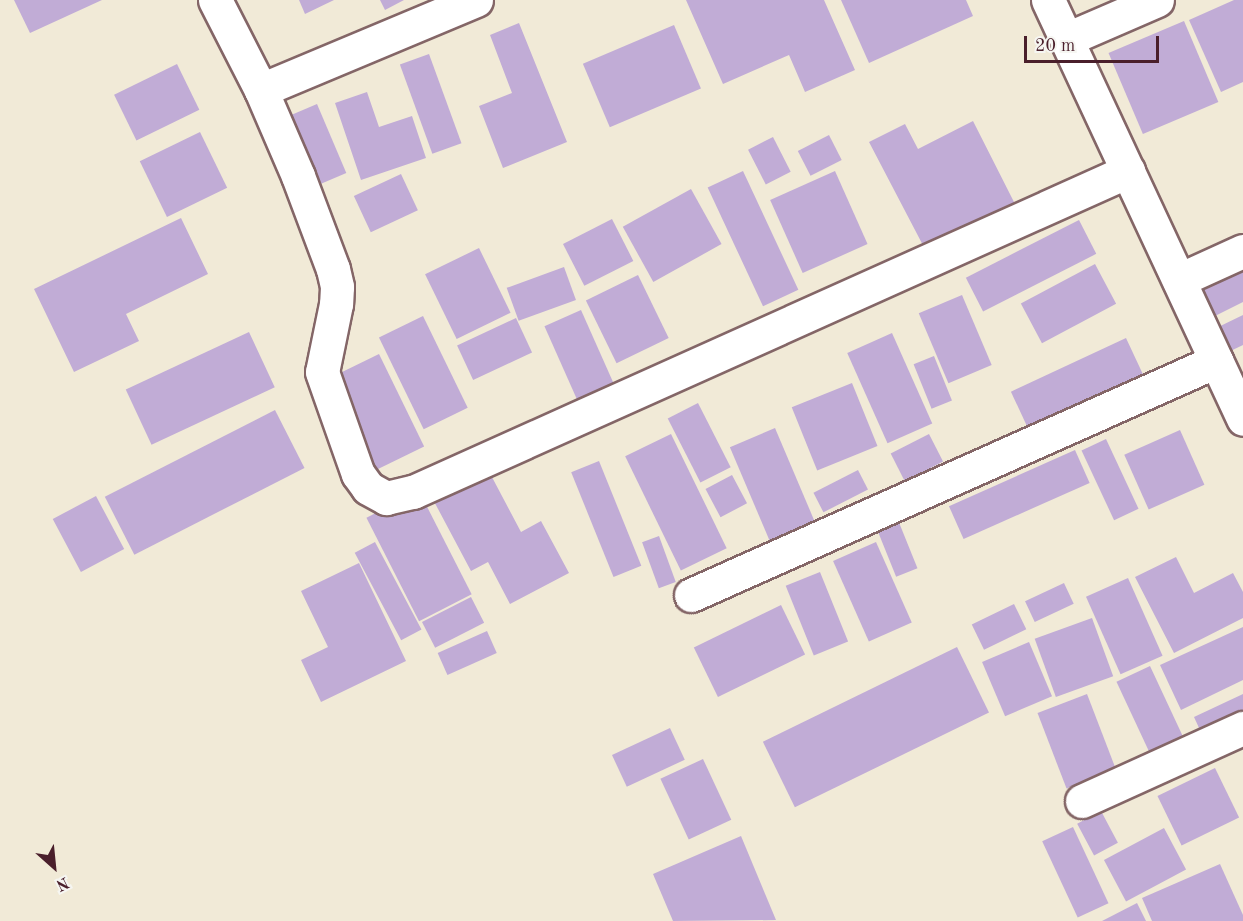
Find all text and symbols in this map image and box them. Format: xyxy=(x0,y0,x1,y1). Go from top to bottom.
scale bar xyxy=(1027,24,1162,62)
text: 20 m xyxy=(1035,37,1075,55)
north arrow xyxy=(24,837,84,897)
text: N xyxy=(53,873,71,893)

